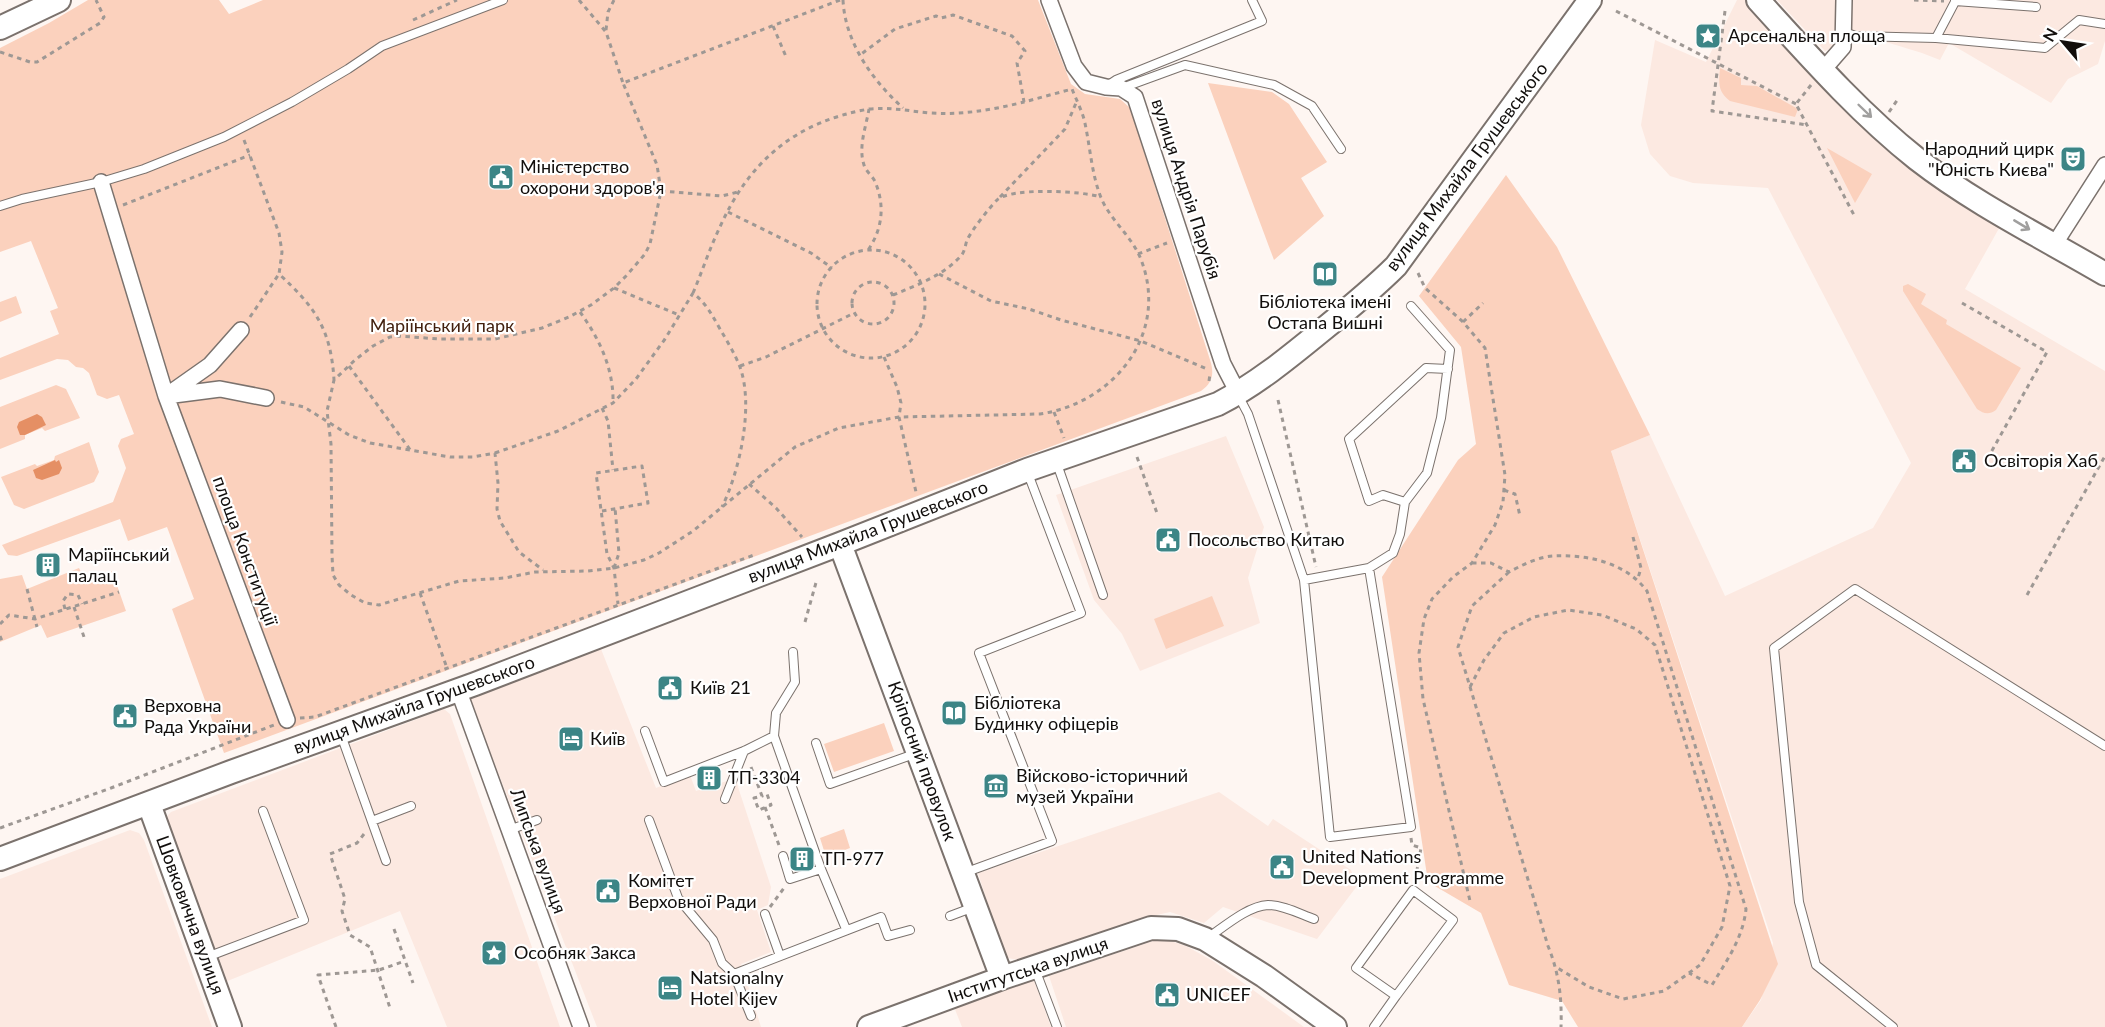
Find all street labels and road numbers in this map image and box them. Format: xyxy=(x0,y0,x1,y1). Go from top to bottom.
street label: вулиця Михайла Грушевського xyxy=(1381,58,1552,275)
street label: вулиця Андрія Парубія xyxy=(1147,96,1227,282)
street label: площа Конституції xyxy=(209,473,283,629)
street label: вулиця Михайла Грушевського xyxy=(745,475,991,587)
street label: вулиця Михайла Грушевського xyxy=(290,650,537,758)
street label: Кріпосний провулок xyxy=(884,678,962,844)
street label: Липська вулиця xyxy=(506,784,572,916)
street label: Шовковична вулиця xyxy=(152,832,230,997)
street label: Інститутська вулиця xyxy=(945,931,1111,1007)

